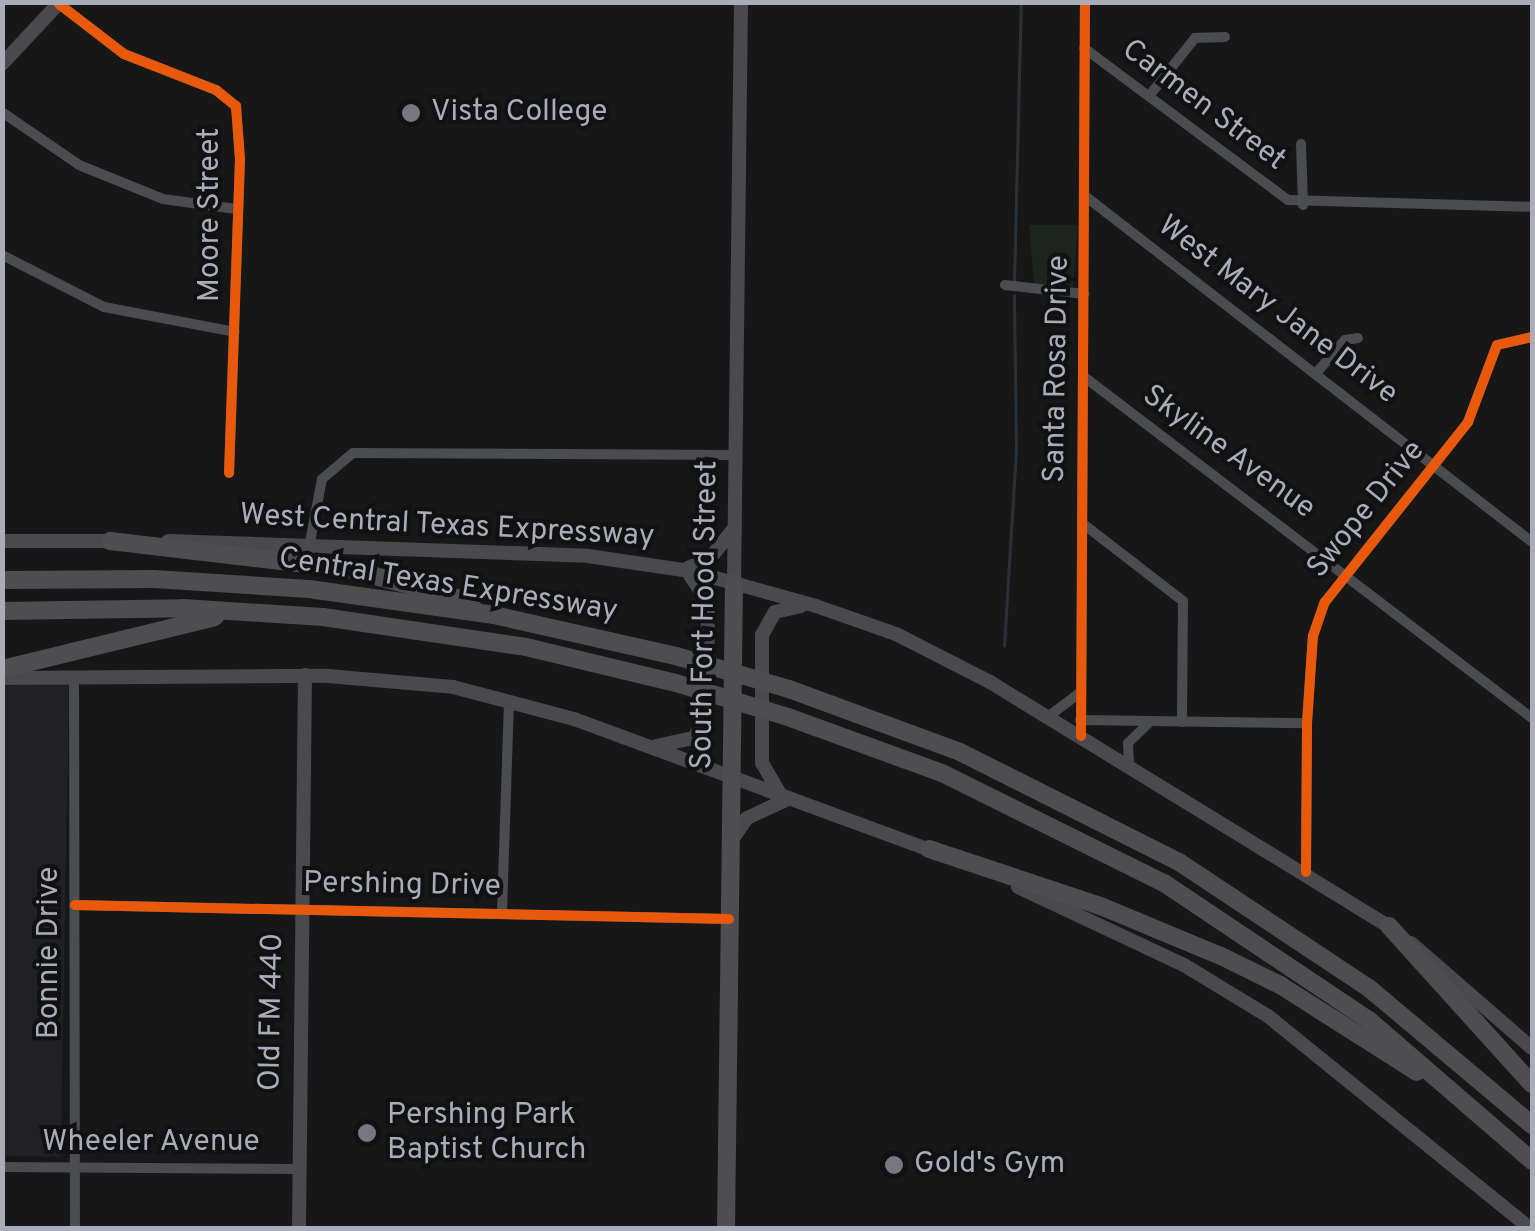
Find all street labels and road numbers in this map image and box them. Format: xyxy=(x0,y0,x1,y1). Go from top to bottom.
street label: Carmen Street xyxy=(1114,33,1292,179)
street label: Moore Street xyxy=(193,128,229,302)
street label: West Mary Jane Drive xyxy=(1150,209,1404,413)
street label: Santa Rosa Drive xyxy=(1038,255,1078,483)
street label: Skyline Avenue xyxy=(1134,378,1322,528)
street label: Swope Drive xyxy=(1301,434,1433,586)
street label: South Fort Hood Street xyxy=(685,460,727,770)
street label: West Central Texas Expressway xyxy=(238,498,656,556)
street label: Central Texas Expressway xyxy=(275,541,621,631)
street label: Pershing Drive xyxy=(303,866,501,906)
street label: Bonnie Drive xyxy=(32,867,68,1039)
street label: Old FM 440 xyxy=(254,933,292,1091)
street label: Wheeler Avenue xyxy=(42,1125,260,1161)

